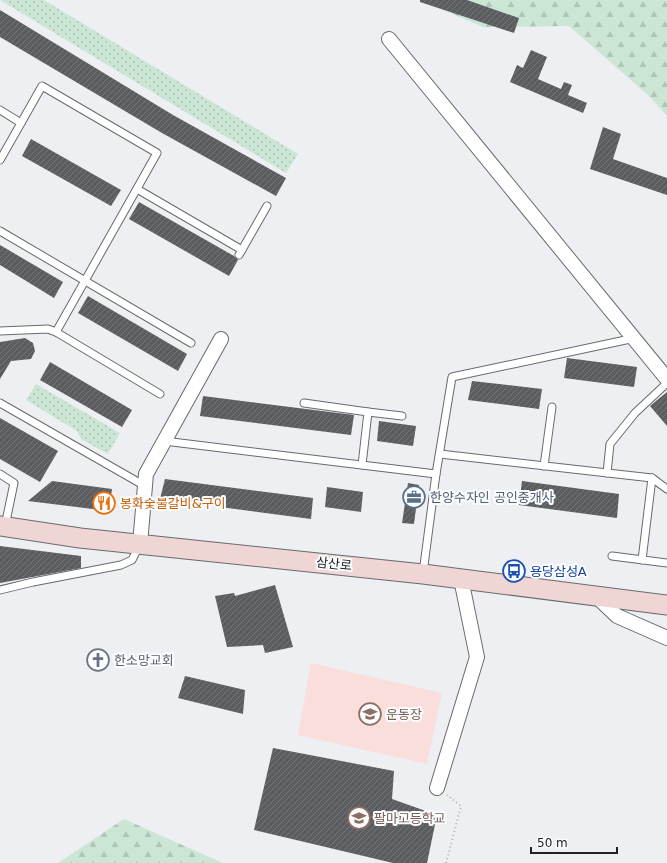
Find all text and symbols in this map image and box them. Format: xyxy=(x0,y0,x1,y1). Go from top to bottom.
office icon: 한양수자인 공인중개사 xyxy=(401,484,427,510)
restaurant icon: 봉화숯불갈비&구이 xyxy=(91,490,117,516)
place label: 한양수자인 공인중개사 xyxy=(430,490,554,505)
place label: 봉화숯불갈비&구이 xyxy=(120,496,226,511)
street label: 삼산로 xyxy=(315,555,353,573)
bus stop icon: 용당삼성A xyxy=(501,558,527,584)
place label: 용당삼성A xyxy=(530,564,587,579)
church icon: 한소망교회 xyxy=(85,647,111,673)
place label: 한소망교회 xyxy=(114,653,174,668)
school or university icon: 운동장 xyxy=(357,701,383,727)
place label: 운동장 xyxy=(386,707,422,722)
school or university icon: 팔마고등학교 xyxy=(346,805,372,831)
place label: 팔마고등학교 xyxy=(374,811,446,826)
scale bar xyxy=(531,829,617,855)
text: 50 m xyxy=(537,836,568,850)

